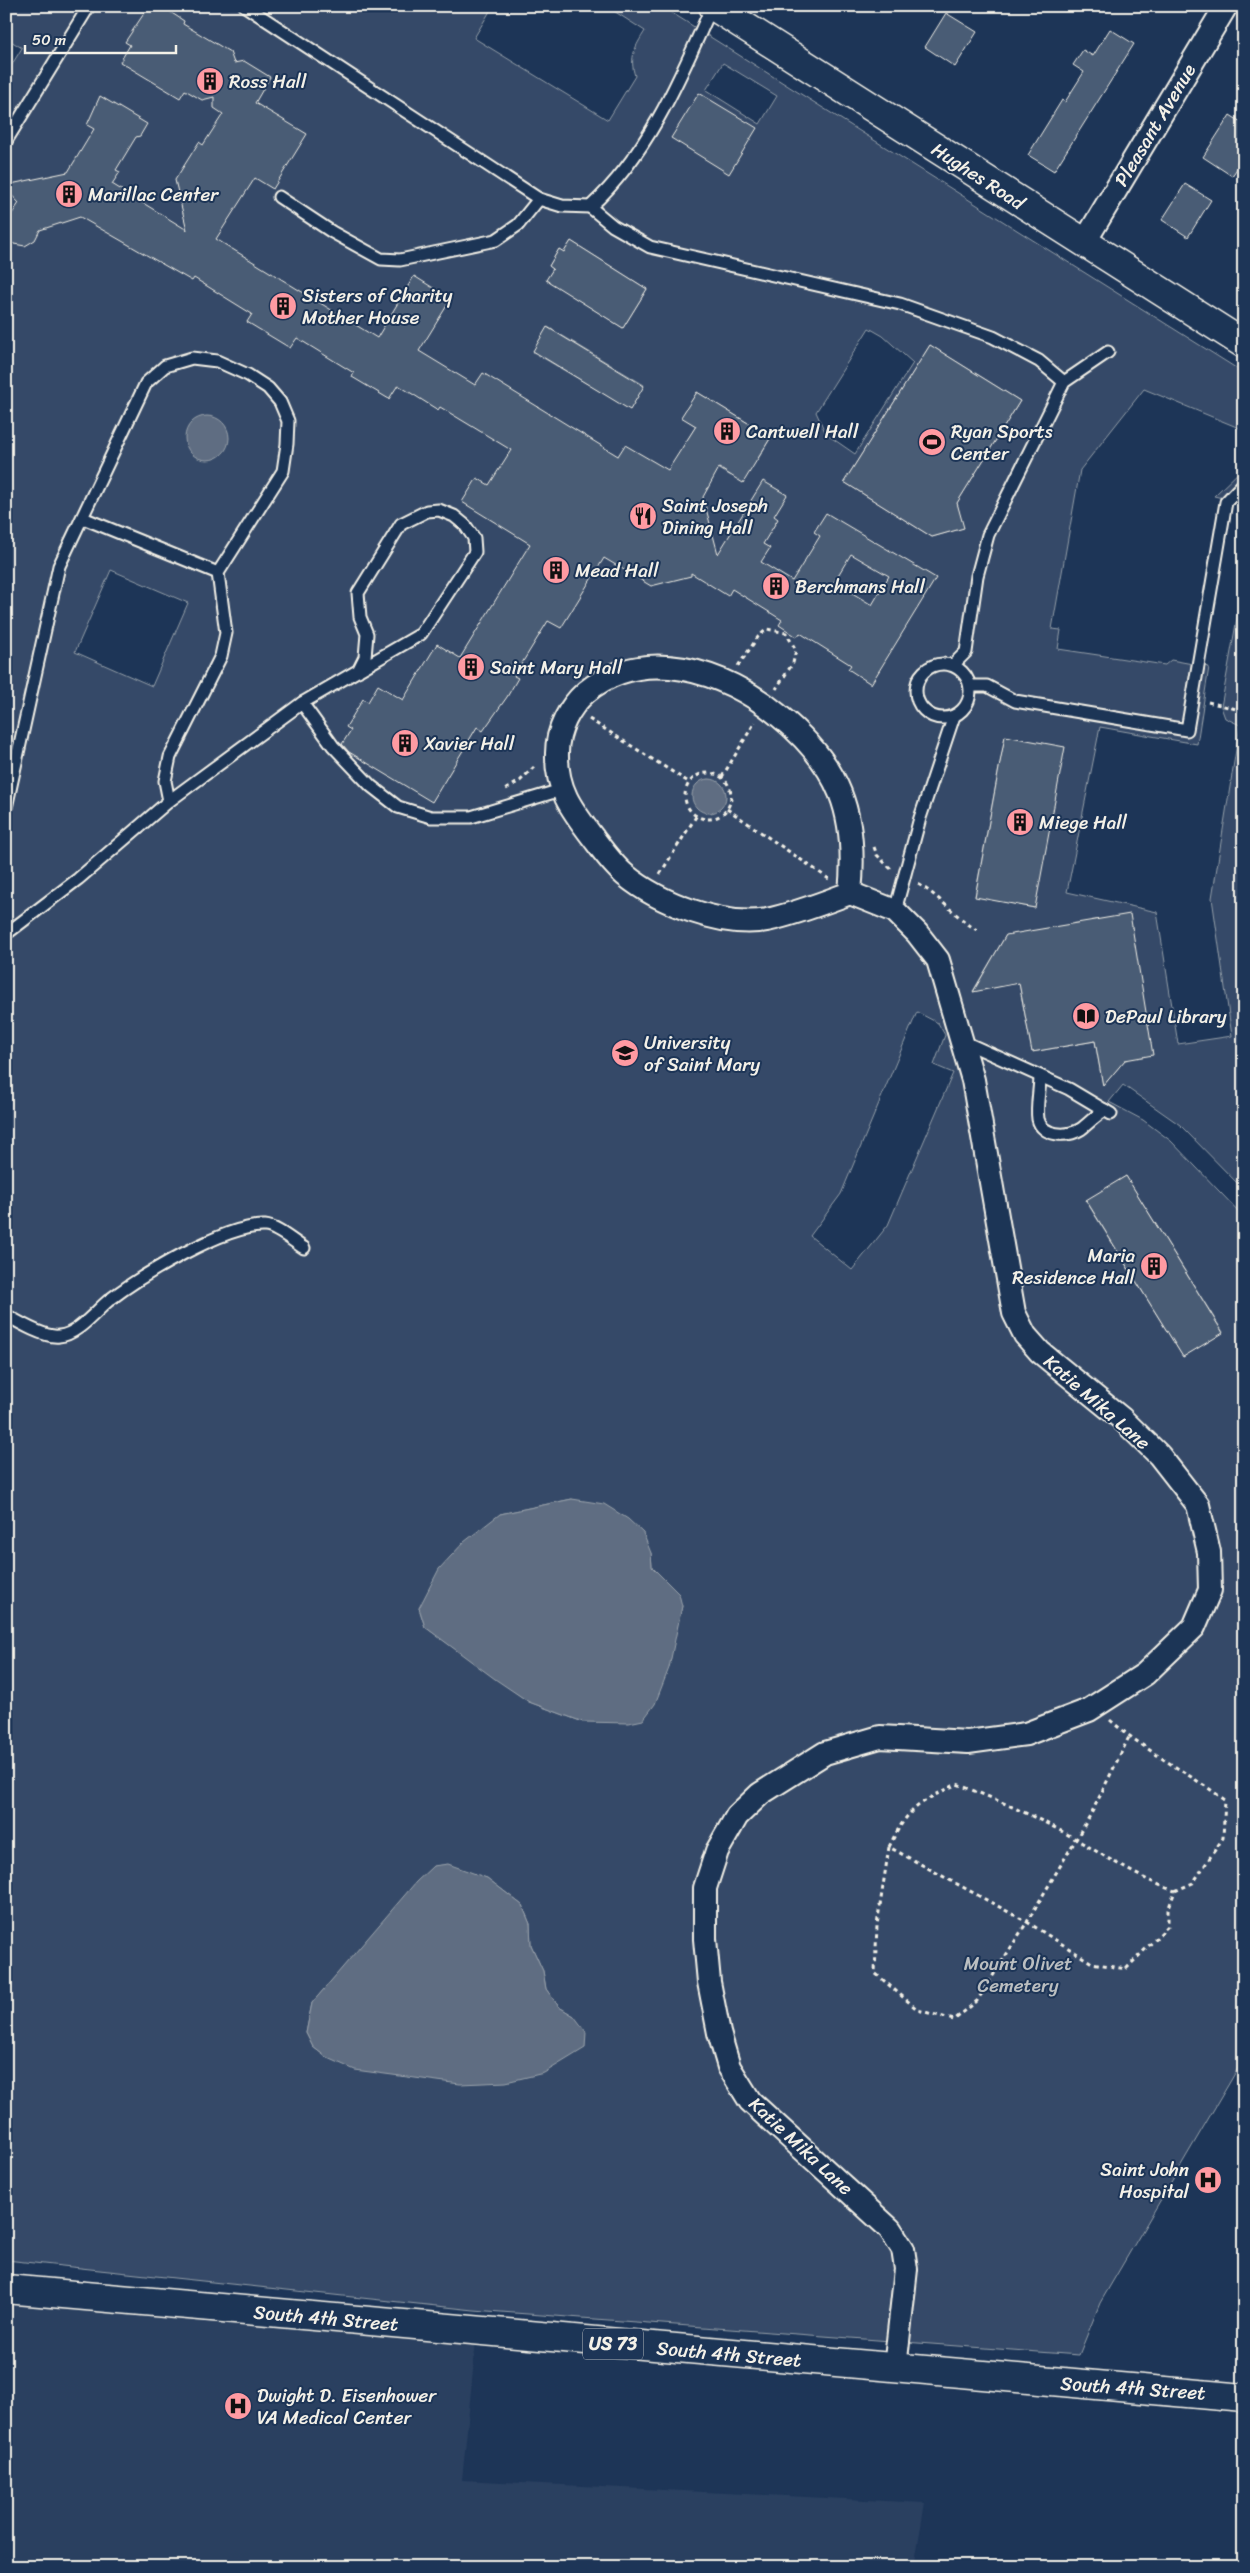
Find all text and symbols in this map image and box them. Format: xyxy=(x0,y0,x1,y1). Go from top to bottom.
scale bar xyxy=(25,22,176,54)
text: 50 m xyxy=(32,27,67,53)
street label: Pleasant Avenue xyxy=(1105,57,1205,193)
place label: Ross Hall xyxy=(229,65,307,98)
building icon: Ross Hall xyxy=(195,66,225,96)
street label: Hughes Road xyxy=(924,133,1033,220)
place label: Marillac Center xyxy=(88,178,219,211)
building icon: Marillac Center xyxy=(54,179,84,209)
place label: Sisters of Charity Mother House xyxy=(302,279,453,334)
building icon: Sisters of Charity Mother House xyxy=(268,291,298,321)
place label: Cantwell Hall xyxy=(746,415,859,448)
place label: Ryan Sports Center xyxy=(951,415,1053,470)
building icon: Cantwell Hall xyxy=(712,416,742,446)
sports icon: Ryan Sports Center xyxy=(917,427,947,457)
place label: Saint Joseph Dining Hall xyxy=(662,489,768,544)
restaurant icon: Saint Joseph Dining Hall xyxy=(628,501,658,531)
place label: Mead Hall xyxy=(575,554,659,587)
building icon: Mead Hall xyxy=(541,555,571,585)
place label: Berchmans Hall xyxy=(795,570,925,603)
building icon: Berchmans Hall xyxy=(761,571,791,601)
place label: Saint Mary Hall xyxy=(490,651,623,684)
building icon: Saint Mary Hall xyxy=(456,652,486,682)
place label: Xavier Hall xyxy=(423,727,515,760)
building icon: Xavier Hall xyxy=(390,728,420,758)
place label: Miege Hall xyxy=(1039,806,1128,839)
building icon: Miege Hall xyxy=(1005,807,1035,837)
place label: DePaul Library xyxy=(1105,1000,1227,1033)
library icon: DePaul Library xyxy=(1071,1001,1101,1031)
place label: University of Saint Mary xyxy=(644,1026,760,1081)
school or university icon: University of Saint Mary xyxy=(610,1038,640,1068)
place label: Maria Residence Hall xyxy=(1012,1239,1136,1294)
building icon: Maria Residence Hall xyxy=(1139,1251,1169,1281)
street label: Katie Mika Lane xyxy=(1036,1346,1158,1458)
park label: Mount Olivet Cemetery xyxy=(964,1947,1072,2002)
street label: Katie Mika Lane xyxy=(741,2089,861,2204)
place label: Saint John Hospital xyxy=(1100,2153,1190,2208)
hospital icon: Saint John Hospital xyxy=(1193,2165,1223,2195)
street label: South 4th Street xyxy=(252,2295,400,2341)
road number: US 73 xyxy=(583,2328,643,2360)
street label: South 4th Street xyxy=(655,2331,803,2377)
street label: South 4th Street xyxy=(1059,2366,1207,2410)
place label: Dwight D. Eisenhower VA Medical Center xyxy=(257,2379,437,2434)
hospital icon: Dwight D. Eisenhower VA Medical Center xyxy=(223,2391,253,2421)

